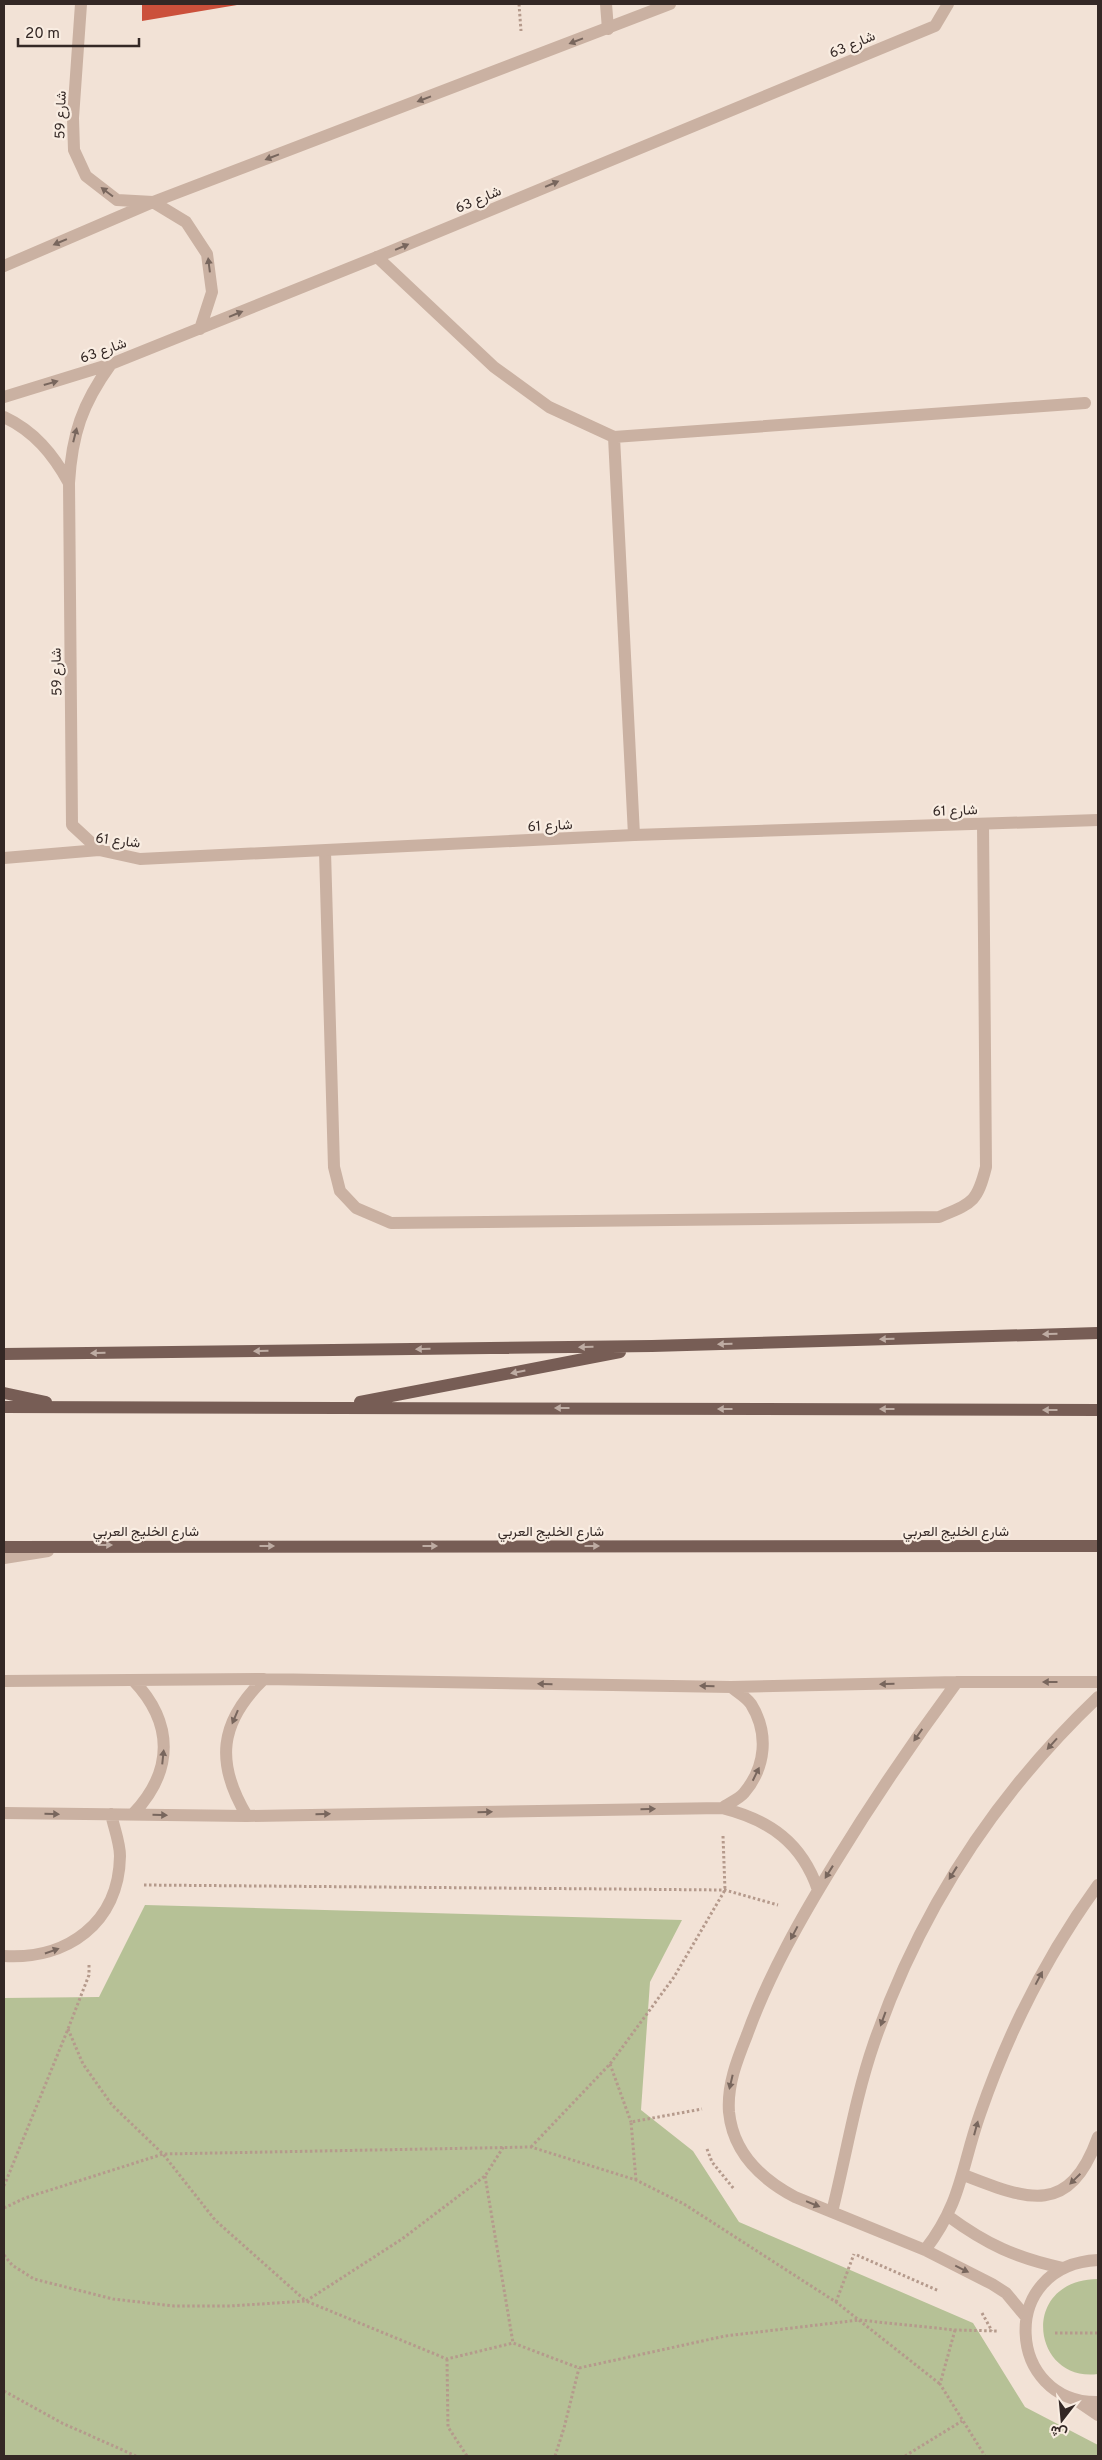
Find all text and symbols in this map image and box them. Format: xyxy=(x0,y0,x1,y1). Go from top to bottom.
scale bar xyxy=(18,15,139,47)
text: 20 m xyxy=(25,25,60,44)
street label: شارع 63 xyxy=(827,28,879,64)
one-way arrow xyxy=(568,38,583,45)
street label: شارع 59 xyxy=(52,91,72,140)
one-way arrow xyxy=(416,96,431,103)
one-way arrow xyxy=(264,153,279,161)
one-way arrow xyxy=(545,180,560,188)
street label: شارع 63 xyxy=(453,183,505,219)
one-way arrow xyxy=(101,187,114,198)
one-way arrow xyxy=(53,238,67,246)
one-way arrow xyxy=(395,242,409,250)
one-way arrow xyxy=(205,256,213,272)
one-way arrow xyxy=(228,310,243,317)
street label: شارع 63 xyxy=(78,335,129,369)
one-way arrow xyxy=(43,378,58,386)
one-way arrow xyxy=(71,428,79,443)
street label: شارع 59 xyxy=(49,648,67,696)
street label: شارع 61 xyxy=(932,802,978,822)
street label: شارع 61 xyxy=(527,817,573,837)
street label: شارع 61 xyxy=(94,830,141,854)
one-way arrow xyxy=(1041,1331,1057,1339)
one-way arrow xyxy=(879,1335,895,1343)
one-way arrow xyxy=(716,1340,732,1348)
one-way arrow xyxy=(577,1343,593,1351)
one-way arrow xyxy=(415,1345,431,1353)
one-way arrow xyxy=(252,1347,268,1355)
one-way arrow xyxy=(90,1349,106,1357)
one-way arrow xyxy=(510,1368,526,1376)
one-way arrow xyxy=(554,1404,570,1412)
one-way arrow xyxy=(716,1405,732,1413)
one-way arrow xyxy=(879,1405,895,1413)
one-way arrow xyxy=(1041,1406,1057,1414)
street label: شارع الخليج العربي xyxy=(93,1524,199,1543)
street label: شارع الخليج العربي xyxy=(498,1524,604,1543)
street label: شارع الخليج العربي xyxy=(903,1524,1009,1543)
one-way arrow xyxy=(97,1541,113,1549)
one-way arrow xyxy=(260,1542,276,1550)
one-way arrow xyxy=(422,1542,438,1550)
one-way arrow xyxy=(585,1542,601,1550)
one-way arrow xyxy=(1041,1678,1057,1686)
one-way arrow xyxy=(536,1679,552,1687)
one-way arrow xyxy=(879,1680,895,1688)
one-way arrow xyxy=(699,1682,715,1690)
one-way arrow xyxy=(230,1710,238,1724)
one-way arrow xyxy=(913,1729,923,1742)
one-way arrow xyxy=(1046,1738,1057,1751)
one-way arrow xyxy=(159,1749,167,1765)
one-way arrow xyxy=(751,1767,760,1782)
one-way arrow xyxy=(640,1805,656,1813)
one-way arrow xyxy=(477,1808,493,1816)
one-way arrow xyxy=(45,1810,61,1818)
one-way arrow xyxy=(315,1810,331,1818)
one-way arrow xyxy=(152,1811,168,1819)
one-way arrow xyxy=(825,1865,834,1878)
one-way arrow xyxy=(949,1867,958,1880)
one-way arrow xyxy=(790,1927,799,1940)
one-way arrow xyxy=(44,1947,59,1954)
one-way arrow xyxy=(1035,1971,1043,1986)
one-way arrow xyxy=(879,2012,886,2027)
one-way arrow xyxy=(727,2075,735,2090)
one-way arrow xyxy=(972,2120,980,2135)
one-way arrow xyxy=(1069,2173,1081,2185)
one-way arrow xyxy=(806,2201,820,2209)
one-way arrow xyxy=(955,2265,970,2273)
north arrow xyxy=(1037,2395,1087,2445)
text: ش xyxy=(1048,2421,1069,2442)

